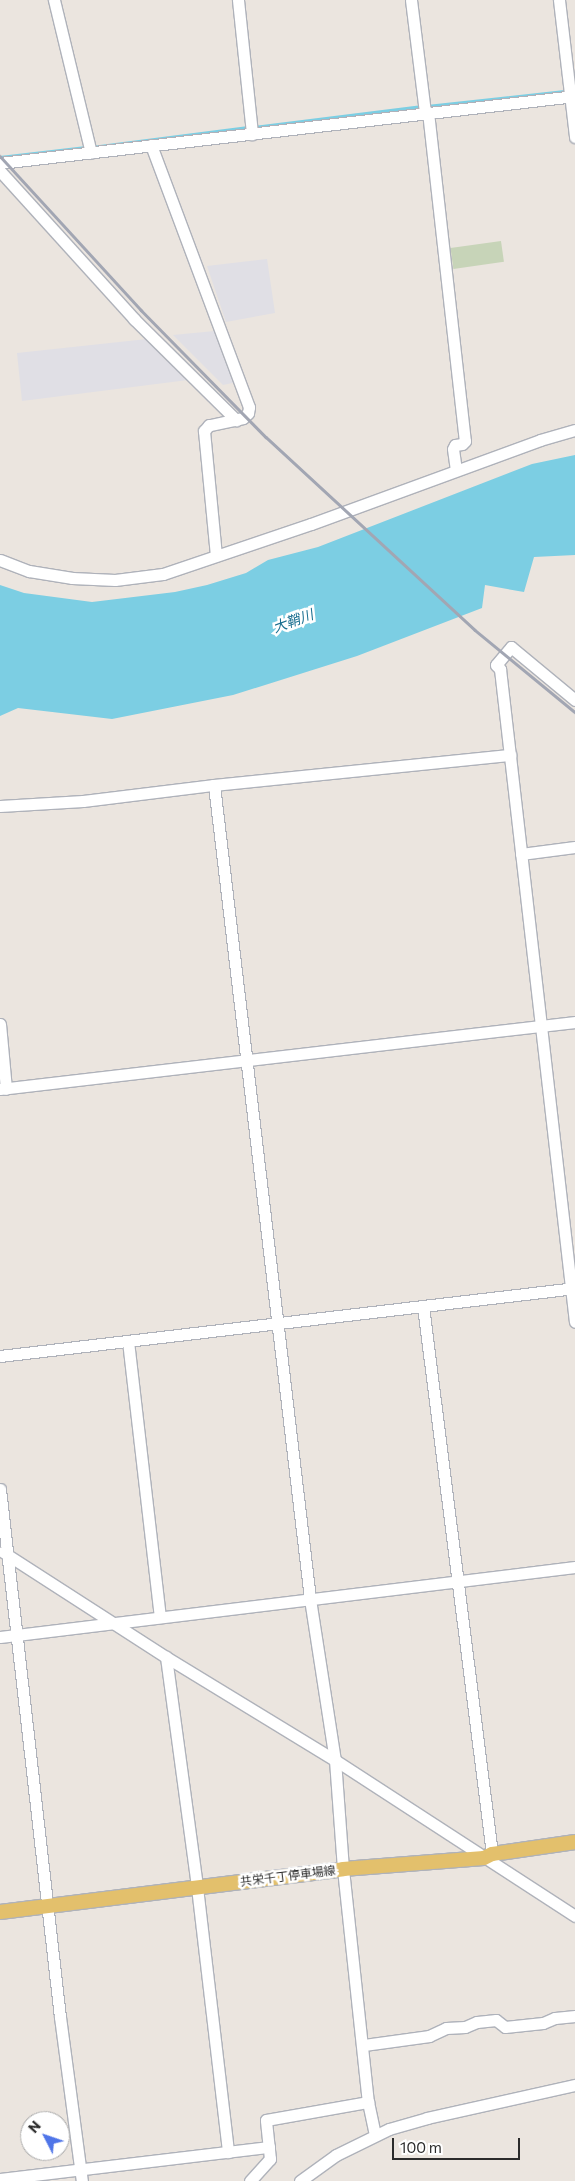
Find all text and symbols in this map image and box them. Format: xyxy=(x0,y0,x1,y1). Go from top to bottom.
water label: 大鞘川 xyxy=(270,606,316,636)
street label: 共栄千丁停車場線 xyxy=(239,1863,337,1889)
north arrow xyxy=(20,2111,70,2161)
text: N xyxy=(24,2117,44,2136)
scale bar xyxy=(395,2128,522,2160)
text: 100 m xyxy=(400,2138,442,2156)

